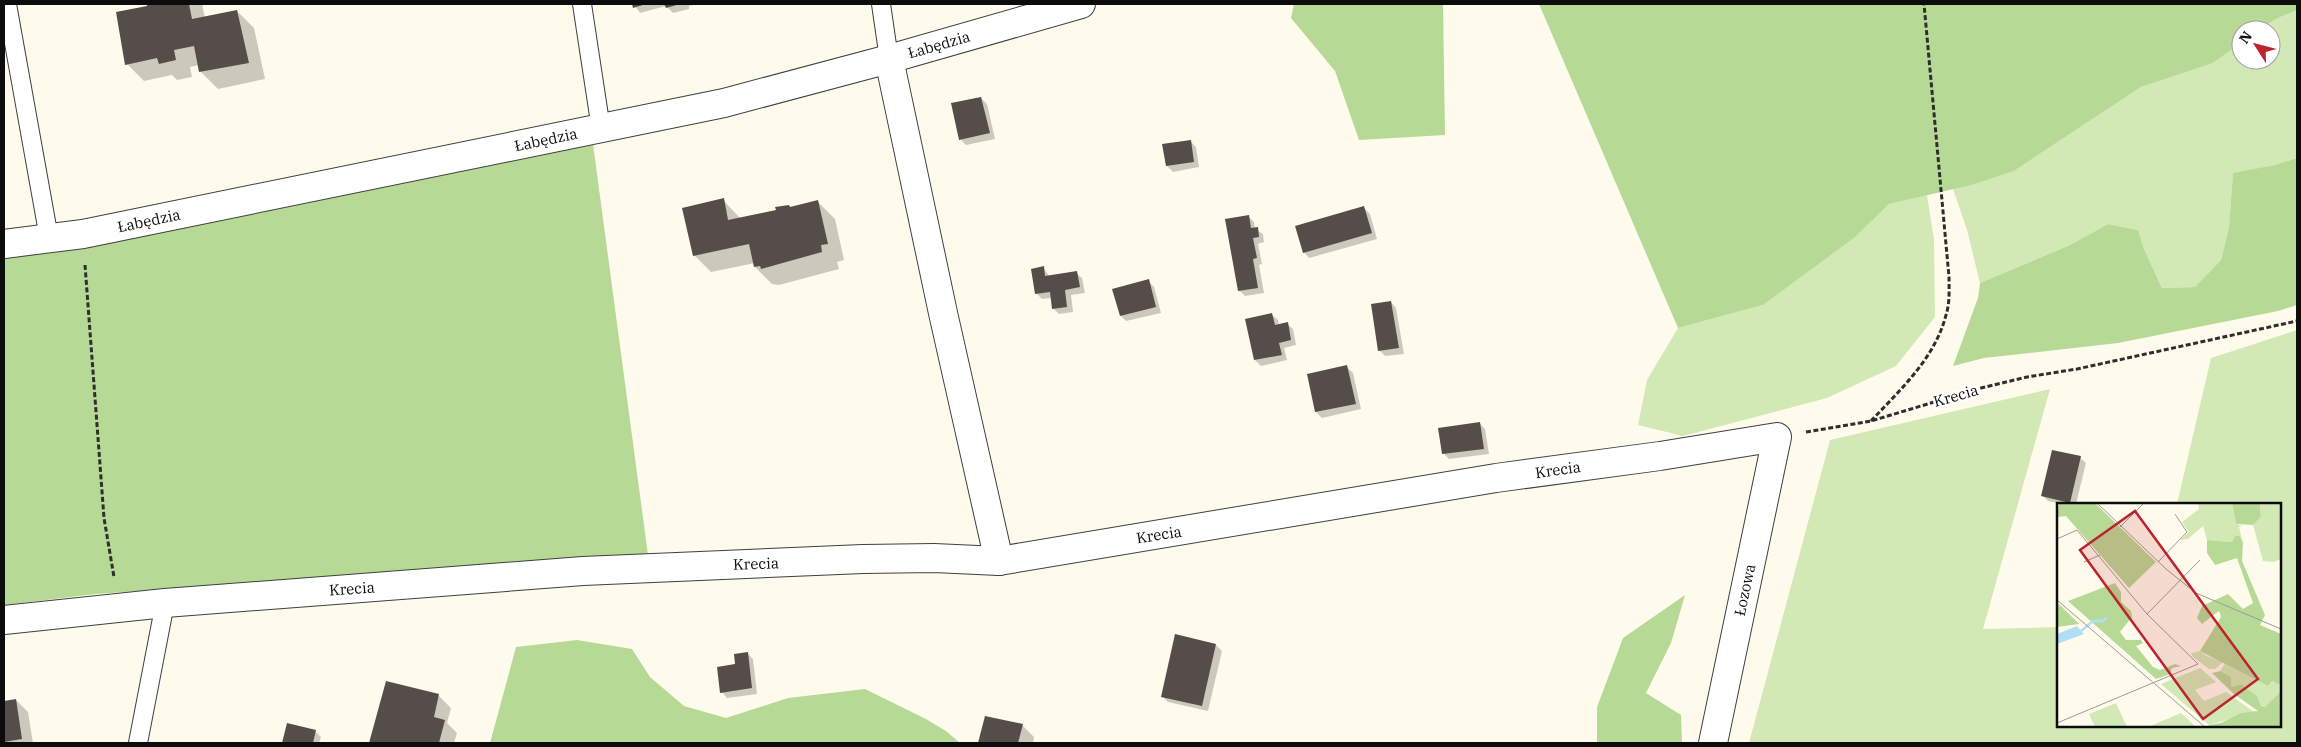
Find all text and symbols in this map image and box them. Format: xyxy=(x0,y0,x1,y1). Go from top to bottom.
north arrow xyxy=(2231,20,2281,70)
street label: Łabędzia xyxy=(906,27,972,62)
text: N xyxy=(2235,28,2256,47)
street label: Łabędzia xyxy=(513,124,579,155)
street label: Łabędzia xyxy=(116,205,182,236)
street label: Krecia xyxy=(1931,380,1980,411)
street label: Krecia xyxy=(1534,457,1582,482)
inset map xyxy=(2057,503,2281,727)
street label: Krecia xyxy=(1135,522,1183,547)
street label: Krecia xyxy=(733,553,779,574)
street label: Łozowa xyxy=(1730,562,1759,618)
street label: Krecia xyxy=(328,577,375,600)

